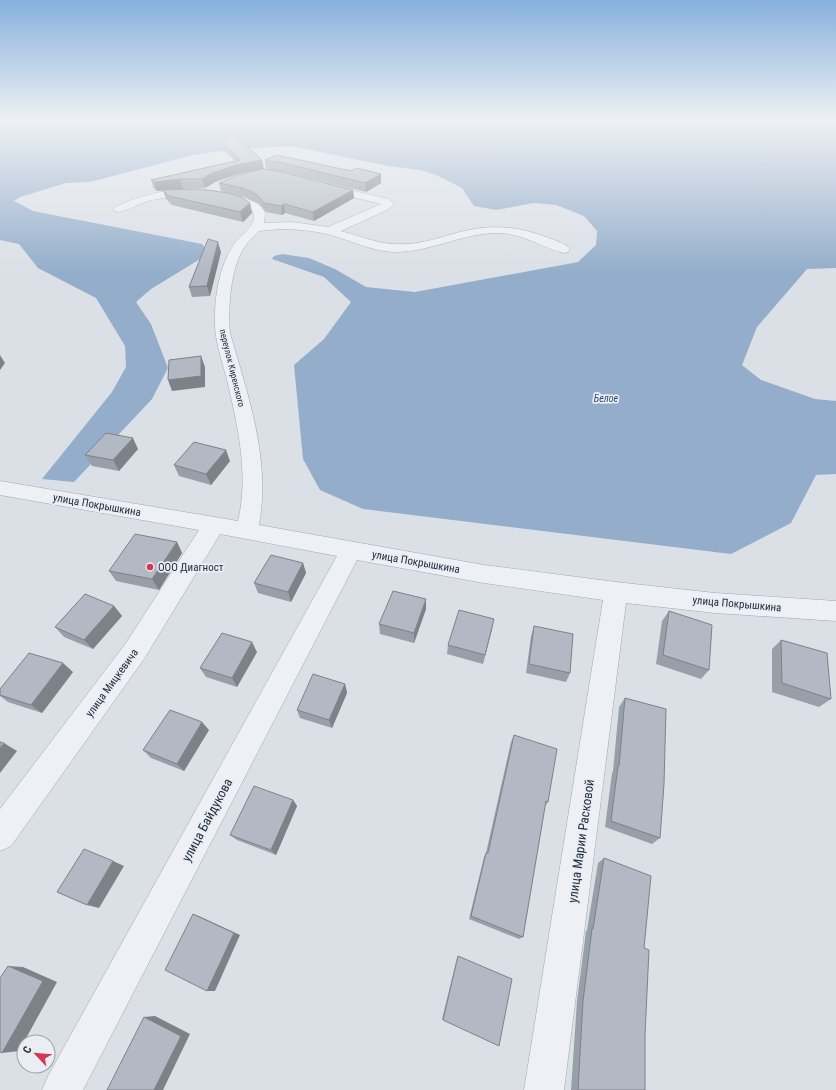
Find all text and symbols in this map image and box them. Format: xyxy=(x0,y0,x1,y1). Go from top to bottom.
street label: переулок Киренского xyxy=(217,328,247,408)
water label: Белое xyxy=(594,393,619,404)
street label: улица Покрышкина xyxy=(52,491,142,519)
street label: улица Покрышкина xyxy=(371,548,461,576)
place label: ООО Диагност xyxy=(158,561,224,574)
marker: ООО Диагност xyxy=(145,562,155,572)
street label: улица Покрышкина xyxy=(692,594,782,614)
street label: улица Мицкевича xyxy=(83,646,141,720)
street label: улица Байдукова xyxy=(179,776,235,864)
street label: улица Марии Расковой xyxy=(565,778,597,904)
north arrow xyxy=(16,1034,56,1074)
text: С xyxy=(20,1044,35,1056)

